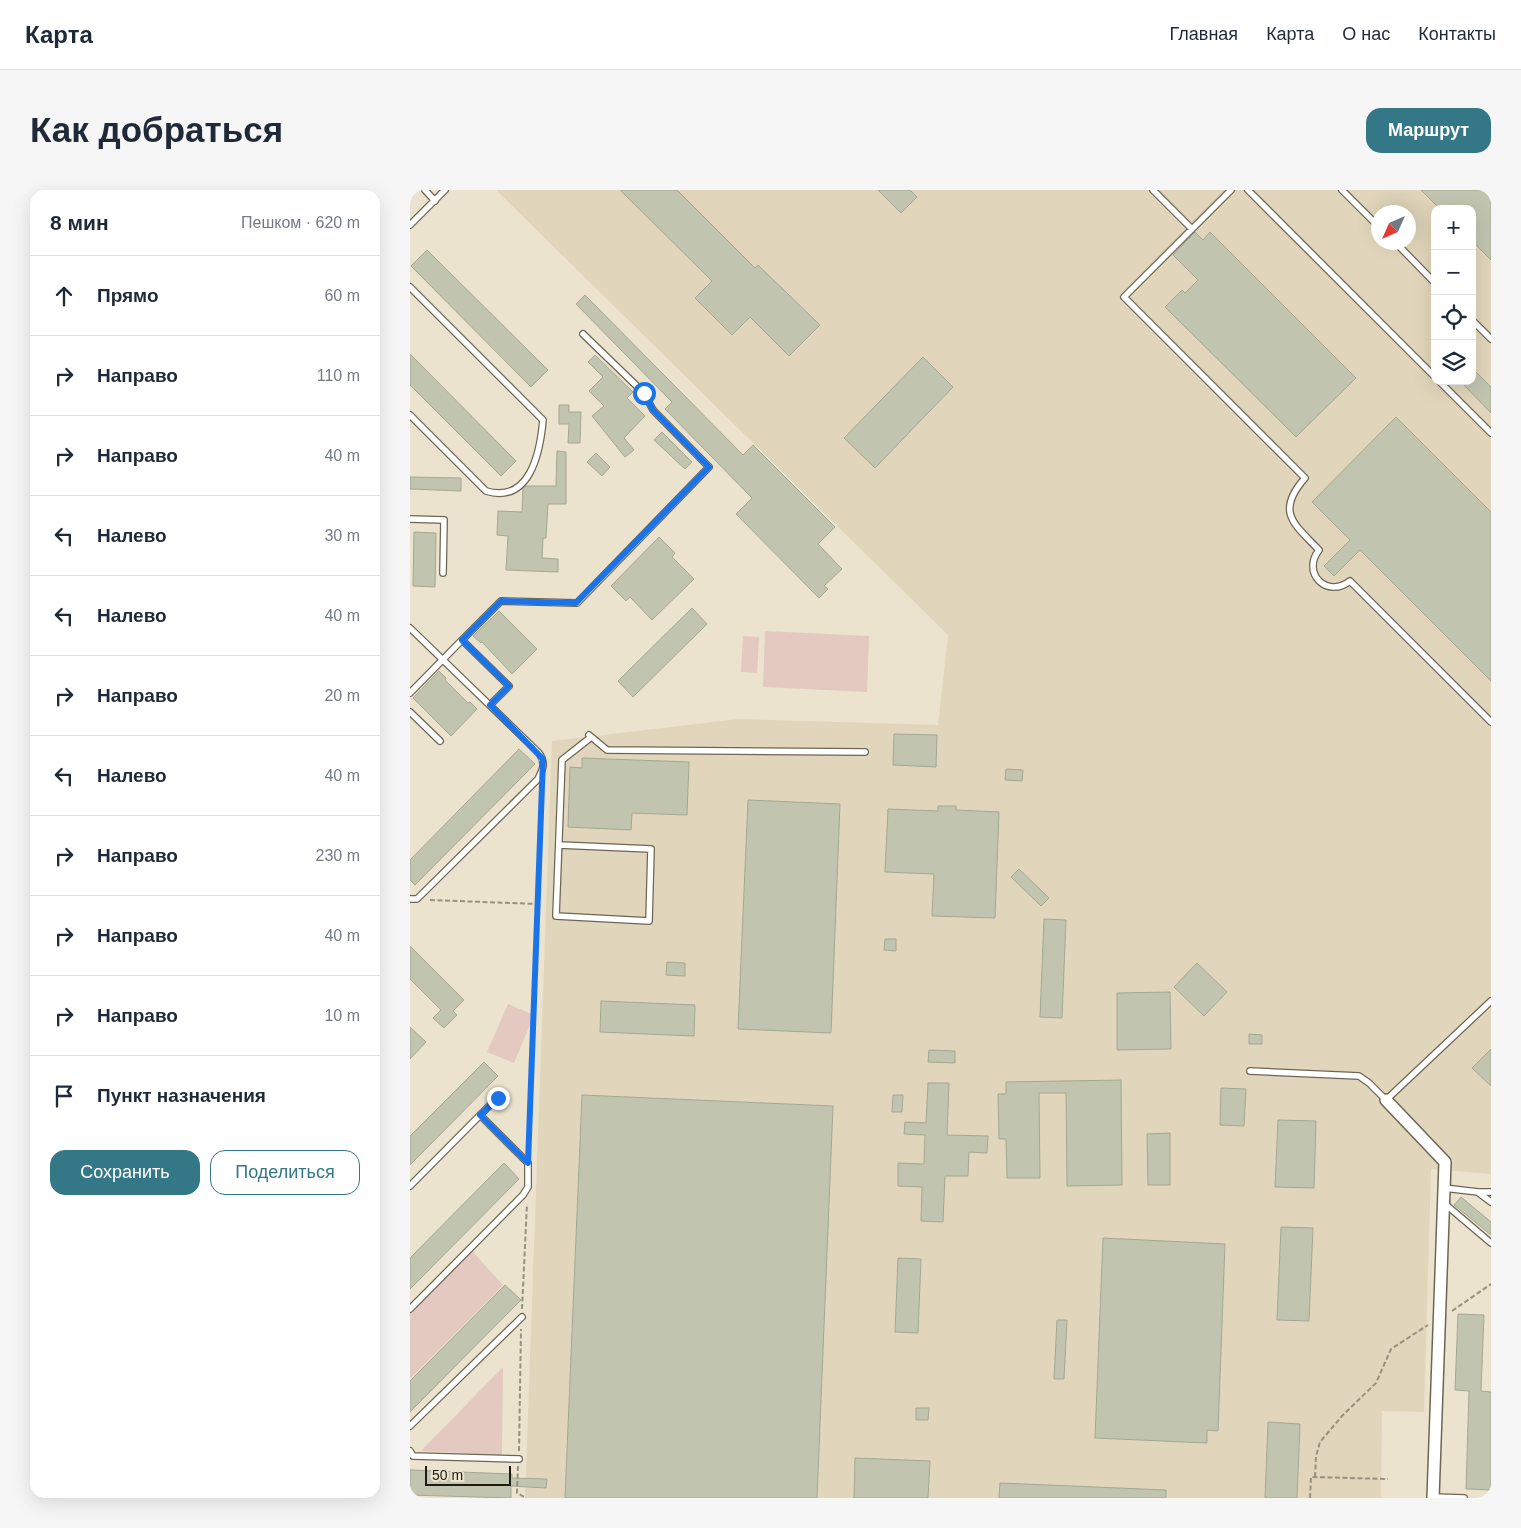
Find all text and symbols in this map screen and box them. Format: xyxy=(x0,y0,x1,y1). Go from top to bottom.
text: Карта xyxy=(25,21,93,48)
text: Главная xyxy=(1170,24,1238,44)
text: Карта xyxy=(1266,24,1314,44)
text: О нас xyxy=(1342,24,1390,44)
text: Контакты xyxy=(1418,24,1496,44)
button: Маршрут xyxy=(1366,108,1491,153)
text: Как добраться xyxy=(30,110,283,149)
north arrow xyxy=(1371,205,1416,250)
map controls xyxy=(1431,205,1476,385)
button: + xyxy=(1431,205,1476,250)
text: 8 мин xyxy=(50,211,109,234)
text: Пешком · 620 m xyxy=(241,214,360,231)
button: − xyxy=(1431,250,1476,295)
icon: ahead xyxy=(50,282,78,310)
text: Прямо xyxy=(97,285,159,306)
text: 60 m xyxy=(324,287,360,304)
button: locate xyxy=(1431,295,1476,340)
button: layers xyxy=(1431,340,1476,385)
icon: right xyxy=(50,362,78,390)
text: Направо xyxy=(97,365,178,386)
text: 110 m xyxy=(317,367,360,384)
route start xyxy=(633,382,656,405)
icon: right xyxy=(50,442,78,470)
text: Направо xyxy=(97,445,178,466)
text: 40 m xyxy=(324,447,360,464)
icon: left xyxy=(50,522,78,550)
text: Налево xyxy=(97,525,167,546)
text: 30 m xyxy=(324,527,360,544)
icon: left xyxy=(50,602,78,630)
text: Налево xyxy=(97,605,167,626)
text: 40 m xyxy=(324,607,360,624)
icon: right xyxy=(50,682,78,710)
text: Направо xyxy=(97,685,178,706)
text: 20 m xyxy=(324,687,360,704)
icon: left xyxy=(50,762,78,790)
text: Налево xyxy=(97,765,167,786)
text: 40 m xyxy=(324,767,360,784)
icon: right xyxy=(50,842,78,870)
text: Направо xyxy=(97,845,178,866)
text: 230 m xyxy=(316,847,360,864)
icon: right xyxy=(50,922,78,950)
text: Направо xyxy=(97,925,178,946)
text: 40 m xyxy=(324,927,360,944)
icon: right xyxy=(50,1002,78,1030)
text: Направо xyxy=(97,1005,178,1026)
text: 10 m xyxy=(324,1007,360,1024)
icon: arrive xyxy=(50,1082,78,1110)
text: Пункт назначения xyxy=(97,1085,266,1106)
route end xyxy=(487,1087,510,1110)
button: Сохранить xyxy=(50,1150,200,1195)
button: Поделиться xyxy=(210,1150,360,1195)
scale bar xyxy=(425,1463,511,1486)
text: 50 m xyxy=(432,1467,463,1483)

